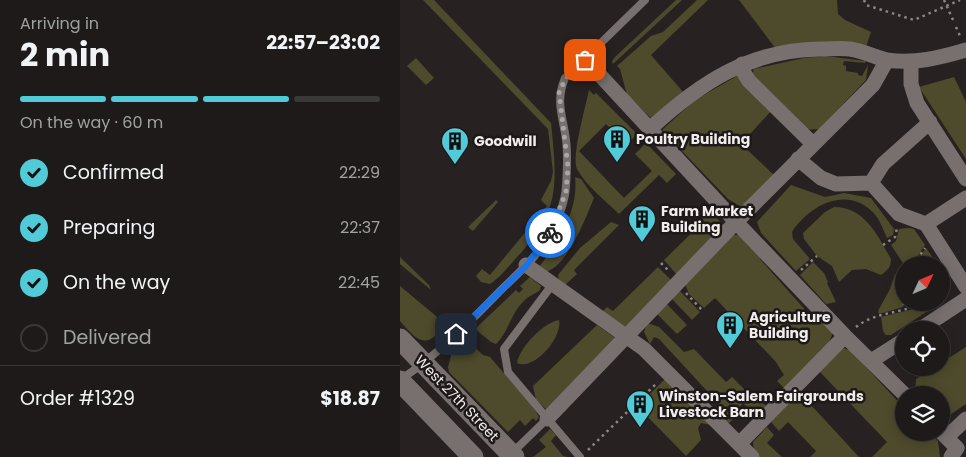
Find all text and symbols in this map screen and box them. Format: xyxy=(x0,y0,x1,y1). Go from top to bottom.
text: Arriving in xyxy=(20,12,99,35)
text: 22:57–23:02 xyxy=(266,29,380,56)
text: 2 min xyxy=(20,32,110,77)
pin xyxy=(564,39,606,81)
icon: bag xyxy=(571,46,599,74)
text: On the way · 60 m xyxy=(20,111,163,134)
building icon: Poultry Building xyxy=(602,124,632,163)
building icon: Goodwill xyxy=(440,126,470,165)
place label: Poultry Building xyxy=(636,129,750,149)
place label: Goodwill xyxy=(474,131,537,151)
icon: check xyxy=(20,159,48,187)
text: Confirmed xyxy=(63,159,164,186)
text: 22:29 xyxy=(339,161,380,184)
place label: Farm Market Building xyxy=(661,201,754,237)
building icon: Farm Market Building xyxy=(627,204,657,243)
courier xyxy=(525,208,575,258)
icon: check xyxy=(20,214,48,242)
text: Preparing xyxy=(63,214,155,241)
text: 22:37 xyxy=(340,216,380,239)
icon: bike xyxy=(536,219,564,247)
north arrow xyxy=(895,256,950,311)
map controls xyxy=(895,256,950,441)
icon: check xyxy=(20,269,48,297)
text: On the way xyxy=(63,269,170,296)
text: 22:45 xyxy=(338,271,380,294)
place label: Agriculture Building xyxy=(749,307,831,343)
building icon: Agriculture Building xyxy=(715,310,745,349)
pin xyxy=(435,313,477,355)
icon: home xyxy=(442,320,470,348)
button: locate xyxy=(895,321,950,376)
text: Delivered xyxy=(63,324,152,351)
street label: West 27th Street xyxy=(411,350,503,446)
text: Order #1329 xyxy=(20,385,135,412)
text: $18.87 xyxy=(320,385,380,412)
place label: Winston-Salem Fairgrounds Livestock Barn xyxy=(659,386,864,422)
button: layers xyxy=(895,386,950,441)
building icon: Winston-Salem Fairgrounds Livestock Barn xyxy=(625,389,655,428)

